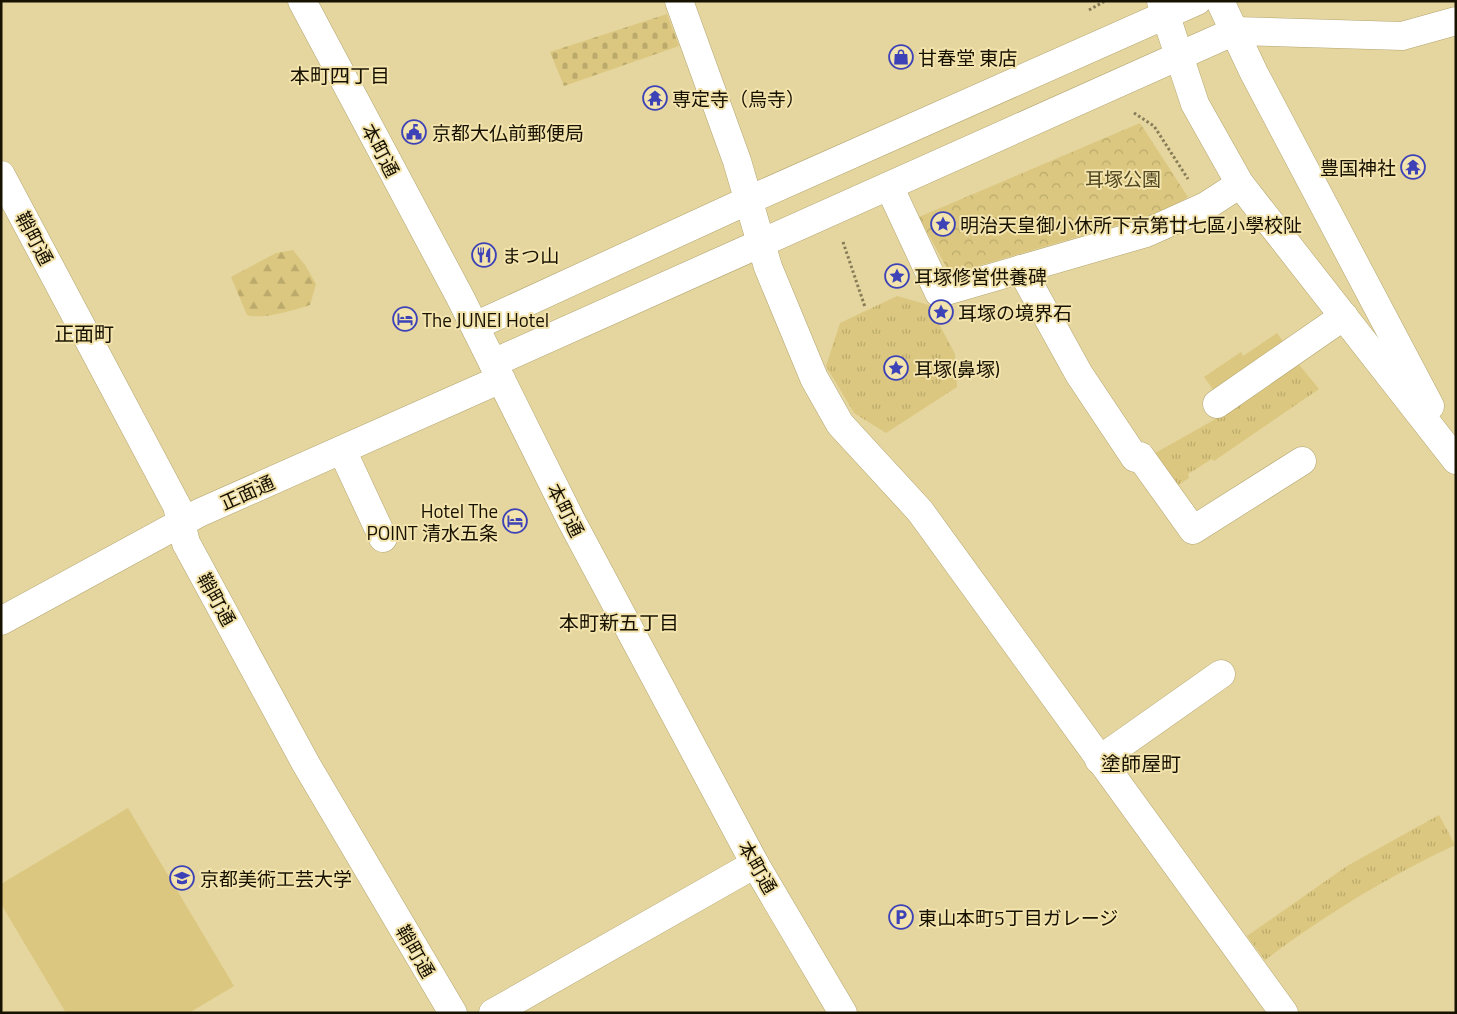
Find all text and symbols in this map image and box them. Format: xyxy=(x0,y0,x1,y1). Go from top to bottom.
place label: 甘春堂 東店 xyxy=(918,43,1017,72)
shop icon: 甘春堂 東店 xyxy=(888,44,914,70)
district label: 本町四丁目 xyxy=(290,60,390,91)
place label: 専定寺（烏寺） xyxy=(672,84,805,113)
temple icon: 専定寺（烏寺） xyxy=(642,85,668,111)
street label: 本町通 xyxy=(355,118,407,182)
place label: 京都大仏前郵便局 xyxy=(432,118,584,147)
public building icon: 京都大仏前郵便局 xyxy=(401,119,427,145)
place label: 豊国神社 xyxy=(1320,153,1396,182)
temple icon: 豊国神社 xyxy=(1400,154,1426,180)
park label: 耳塚公園 xyxy=(1085,164,1161,193)
street label: 鞘町通 xyxy=(9,206,61,270)
place label: 明治天皇御小休所下京第廿七區小學校阯 xyxy=(960,210,1302,239)
place icon: 明治天皇御小休所下京第廿七區小學校阯 xyxy=(930,211,956,237)
place label: まつ山 xyxy=(502,241,559,270)
restaurant icon: まつ山 xyxy=(471,242,497,268)
place label: 耳塚修営供養碑 xyxy=(914,262,1047,291)
place icon: 耳塚修営供養碑 xyxy=(884,263,910,289)
place label: 耳塚の境界石 xyxy=(958,298,1072,327)
place icon: 耳塚の境界石 xyxy=(928,299,954,325)
place label: The JUNEI Hotel xyxy=(422,305,549,334)
hotel icon: The JUNEI Hotel xyxy=(392,306,418,332)
district label: 正面町 xyxy=(54,318,114,349)
place label: 耳塚(鼻塚) xyxy=(914,354,1000,383)
place icon: 耳塚(鼻塚) xyxy=(883,355,909,381)
street label: 正面通 xyxy=(215,467,279,517)
street label: 本町通 xyxy=(540,478,592,542)
place label: Hotel The POINT 清水五条 xyxy=(367,496,498,547)
hotel icon: Hotel The POINT 清水五条 xyxy=(502,508,528,534)
street label: 鞘町通 xyxy=(190,567,244,631)
district label: 本町新五丁目 xyxy=(559,607,679,638)
district label: 塗師屋町 xyxy=(1101,748,1181,779)
street label: 本町通 xyxy=(731,835,785,899)
place label: 京都美術工芸大学 xyxy=(200,864,352,893)
school or university icon: 京都美術工芸大学 xyxy=(169,865,195,891)
place label: 東山本町5丁目ガレージ xyxy=(918,903,1118,932)
parking icon: 東山本町5丁目ガレージ xyxy=(888,904,914,930)
street label: 鞘町通 xyxy=(389,919,443,983)

